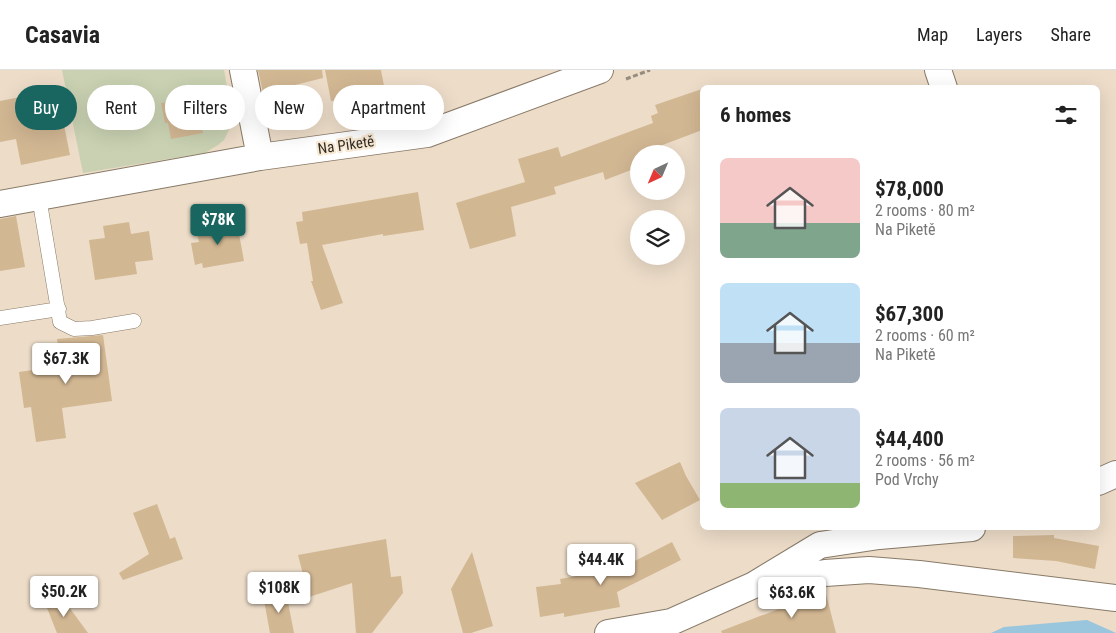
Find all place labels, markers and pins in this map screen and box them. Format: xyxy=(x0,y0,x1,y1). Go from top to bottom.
pin: $78K xyxy=(188,204,248,246)
pin: $67.3K xyxy=(25,342,107,385)
pin: $44.4K xyxy=(560,544,642,586)
pin: $108K xyxy=(244,572,314,614)
pin: $50.2K xyxy=(23,576,105,618)
pin: $63.6K xyxy=(751,576,833,619)

